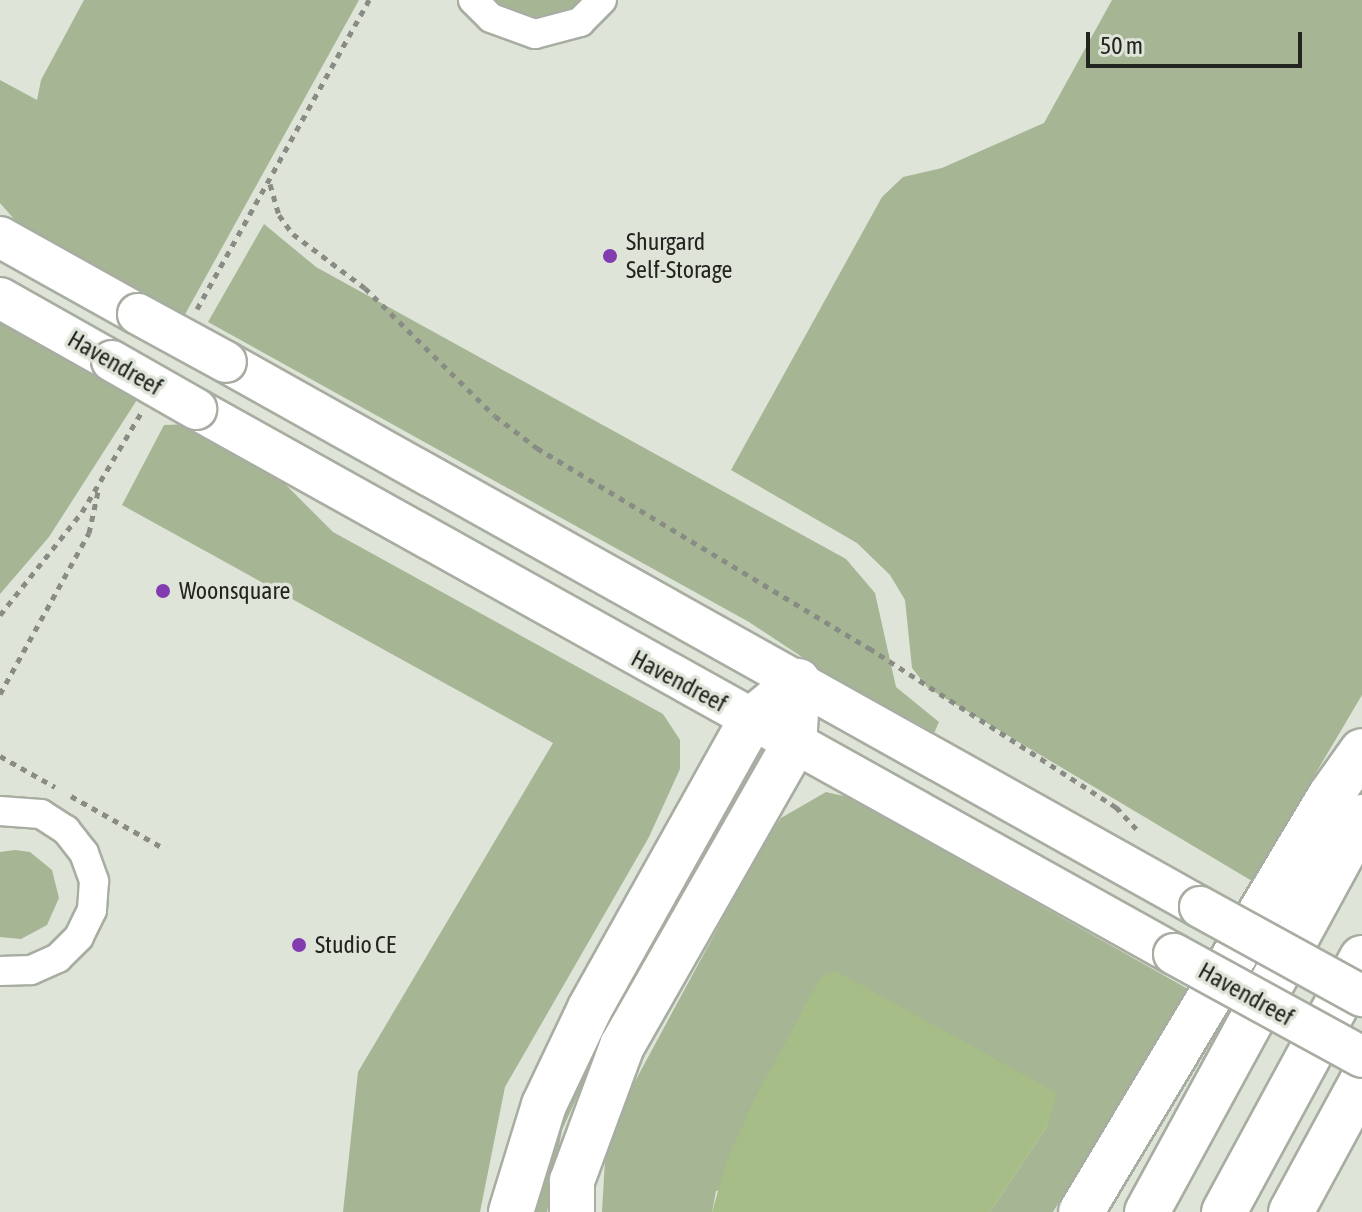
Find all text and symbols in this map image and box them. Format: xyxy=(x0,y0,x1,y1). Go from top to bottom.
scale bar xyxy=(1090,16,1306,66)
text: 50 m xyxy=(1100,32,1143,59)
place label: Shurgard Self-Storage xyxy=(626,228,732,284)
marker: Shurgard Self-Storage xyxy=(601,247,619,265)
street label: Havendreef xyxy=(63,325,167,401)
place label: Woonsquare xyxy=(179,577,290,605)
marker: Woonsquare xyxy=(154,582,172,600)
street label: Havendreef xyxy=(626,644,732,718)
place label: Studio CE xyxy=(315,931,396,959)
marker: Studio CE xyxy=(290,936,308,954)
street label: Havendreef xyxy=(1194,956,1298,1032)

